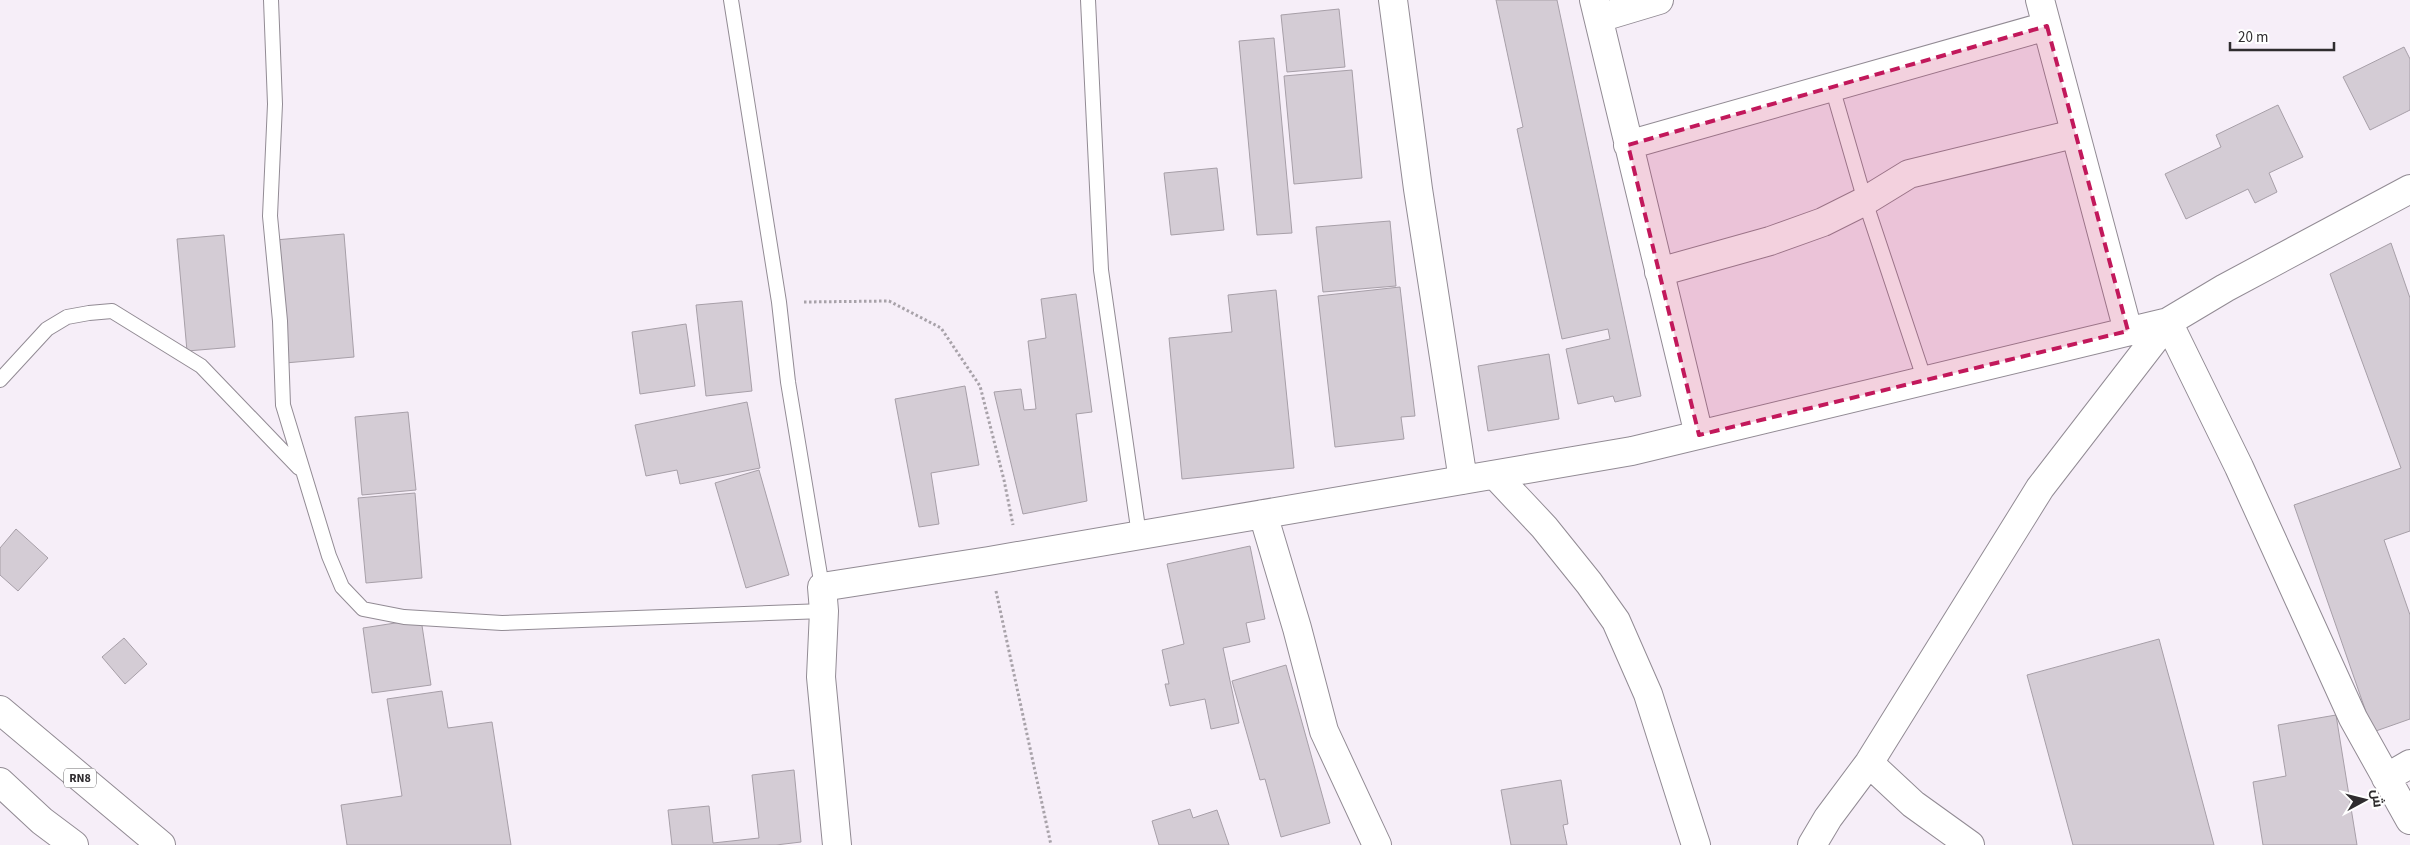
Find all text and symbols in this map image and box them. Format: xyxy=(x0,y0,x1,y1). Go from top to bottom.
scale bar xyxy=(2230,20,2334,52)
text: 20 m xyxy=(2238,27,2268,48)
road number: RN8 xyxy=(64,768,96,788)
north arrow xyxy=(2340,775,2390,825)
text: ش xyxy=(2366,788,2388,809)

